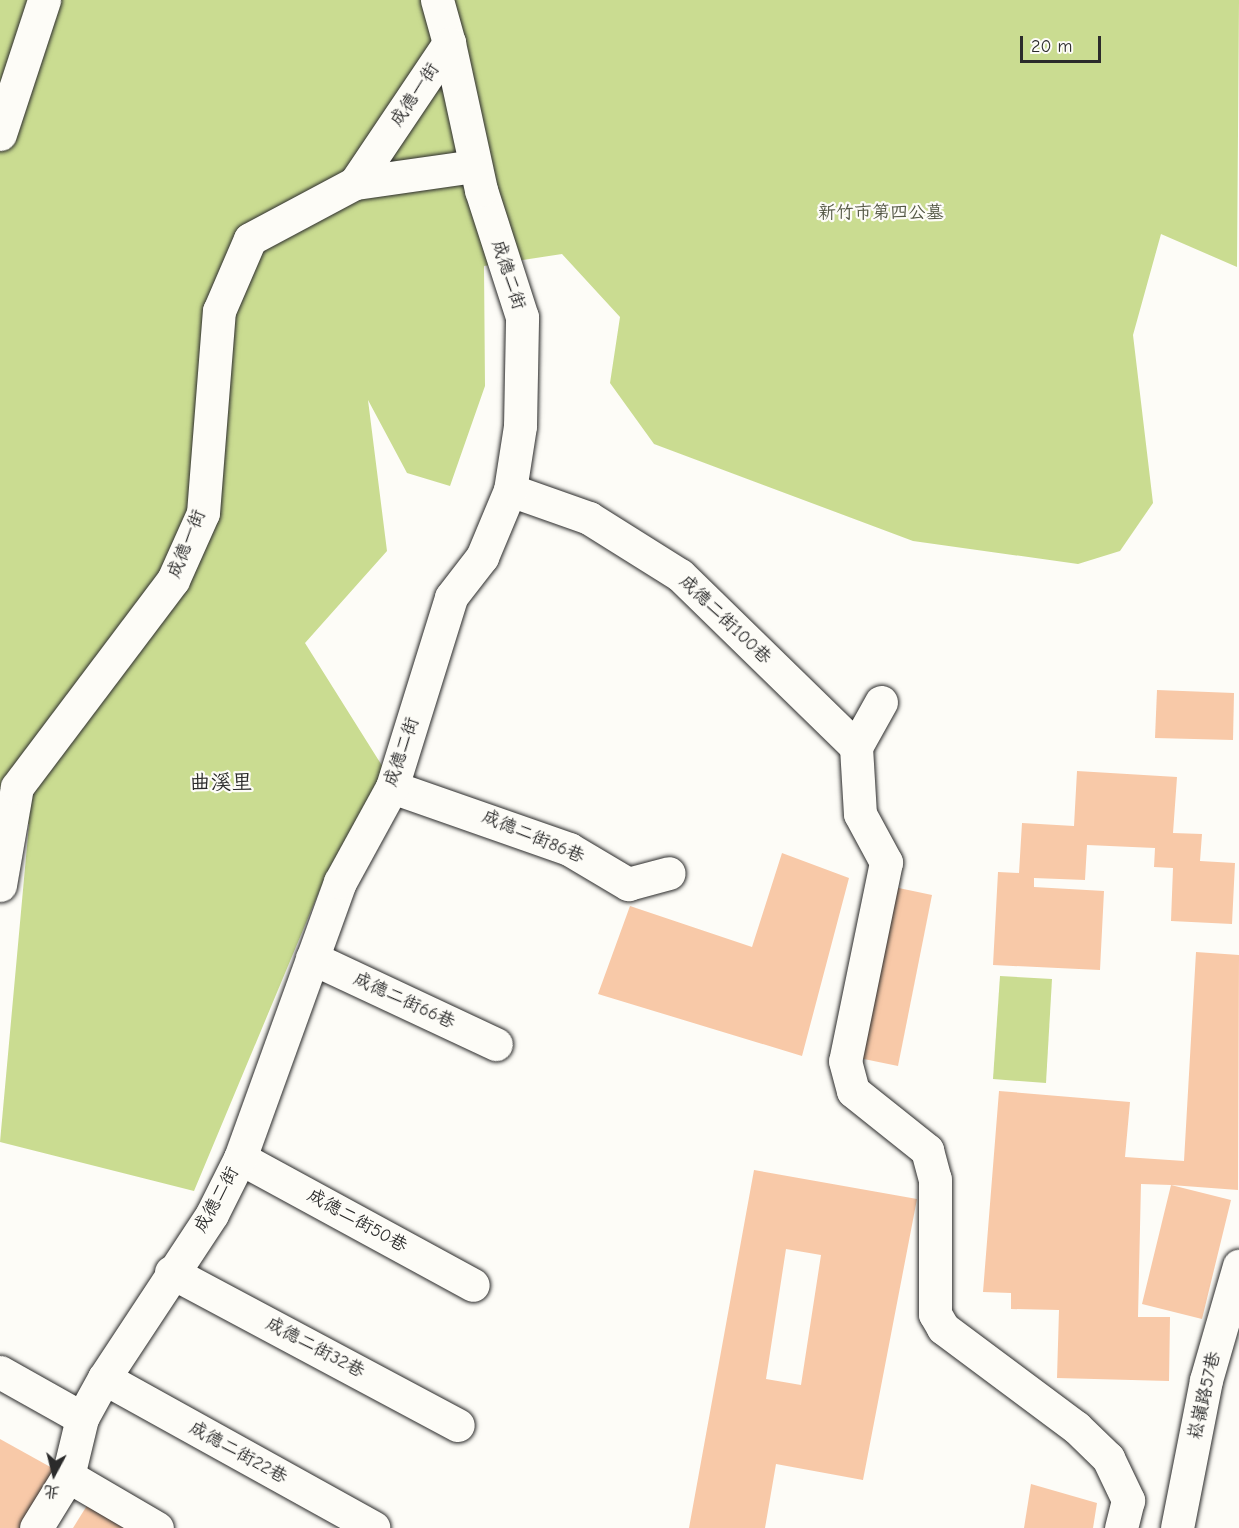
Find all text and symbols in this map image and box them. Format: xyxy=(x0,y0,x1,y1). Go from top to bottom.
scale bar xyxy=(1023,24,1104,62)
text: 20 m xyxy=(1031,36,1072,57)
street label: 成德一街 xyxy=(386,59,444,131)
park label: 新竹市第四公墓 xyxy=(818,202,944,224)
street label: 成德二街 xyxy=(487,237,529,313)
street label: 成德一街 xyxy=(164,507,210,581)
street label: 成德二街100巷 xyxy=(675,571,775,669)
street label: 成德二街 xyxy=(380,714,424,790)
district label: 曲溪里 xyxy=(190,769,252,795)
street label: 成德二街86巷 xyxy=(479,806,587,868)
street label: 成德二街66巷 xyxy=(350,968,458,1034)
street label: 成德二街 xyxy=(190,1163,244,1237)
street label: 成德二街50巷 xyxy=(303,1185,411,1257)
street label: 成德二街32巷 xyxy=(262,1313,368,1383)
street label: 崧嶺路57巷 xyxy=(1184,1350,1226,1442)
street label: 成德二街22巷 xyxy=(185,1417,291,1489)
north arrow xyxy=(24,1444,84,1504)
text: 北 xyxy=(43,1482,61,1502)

